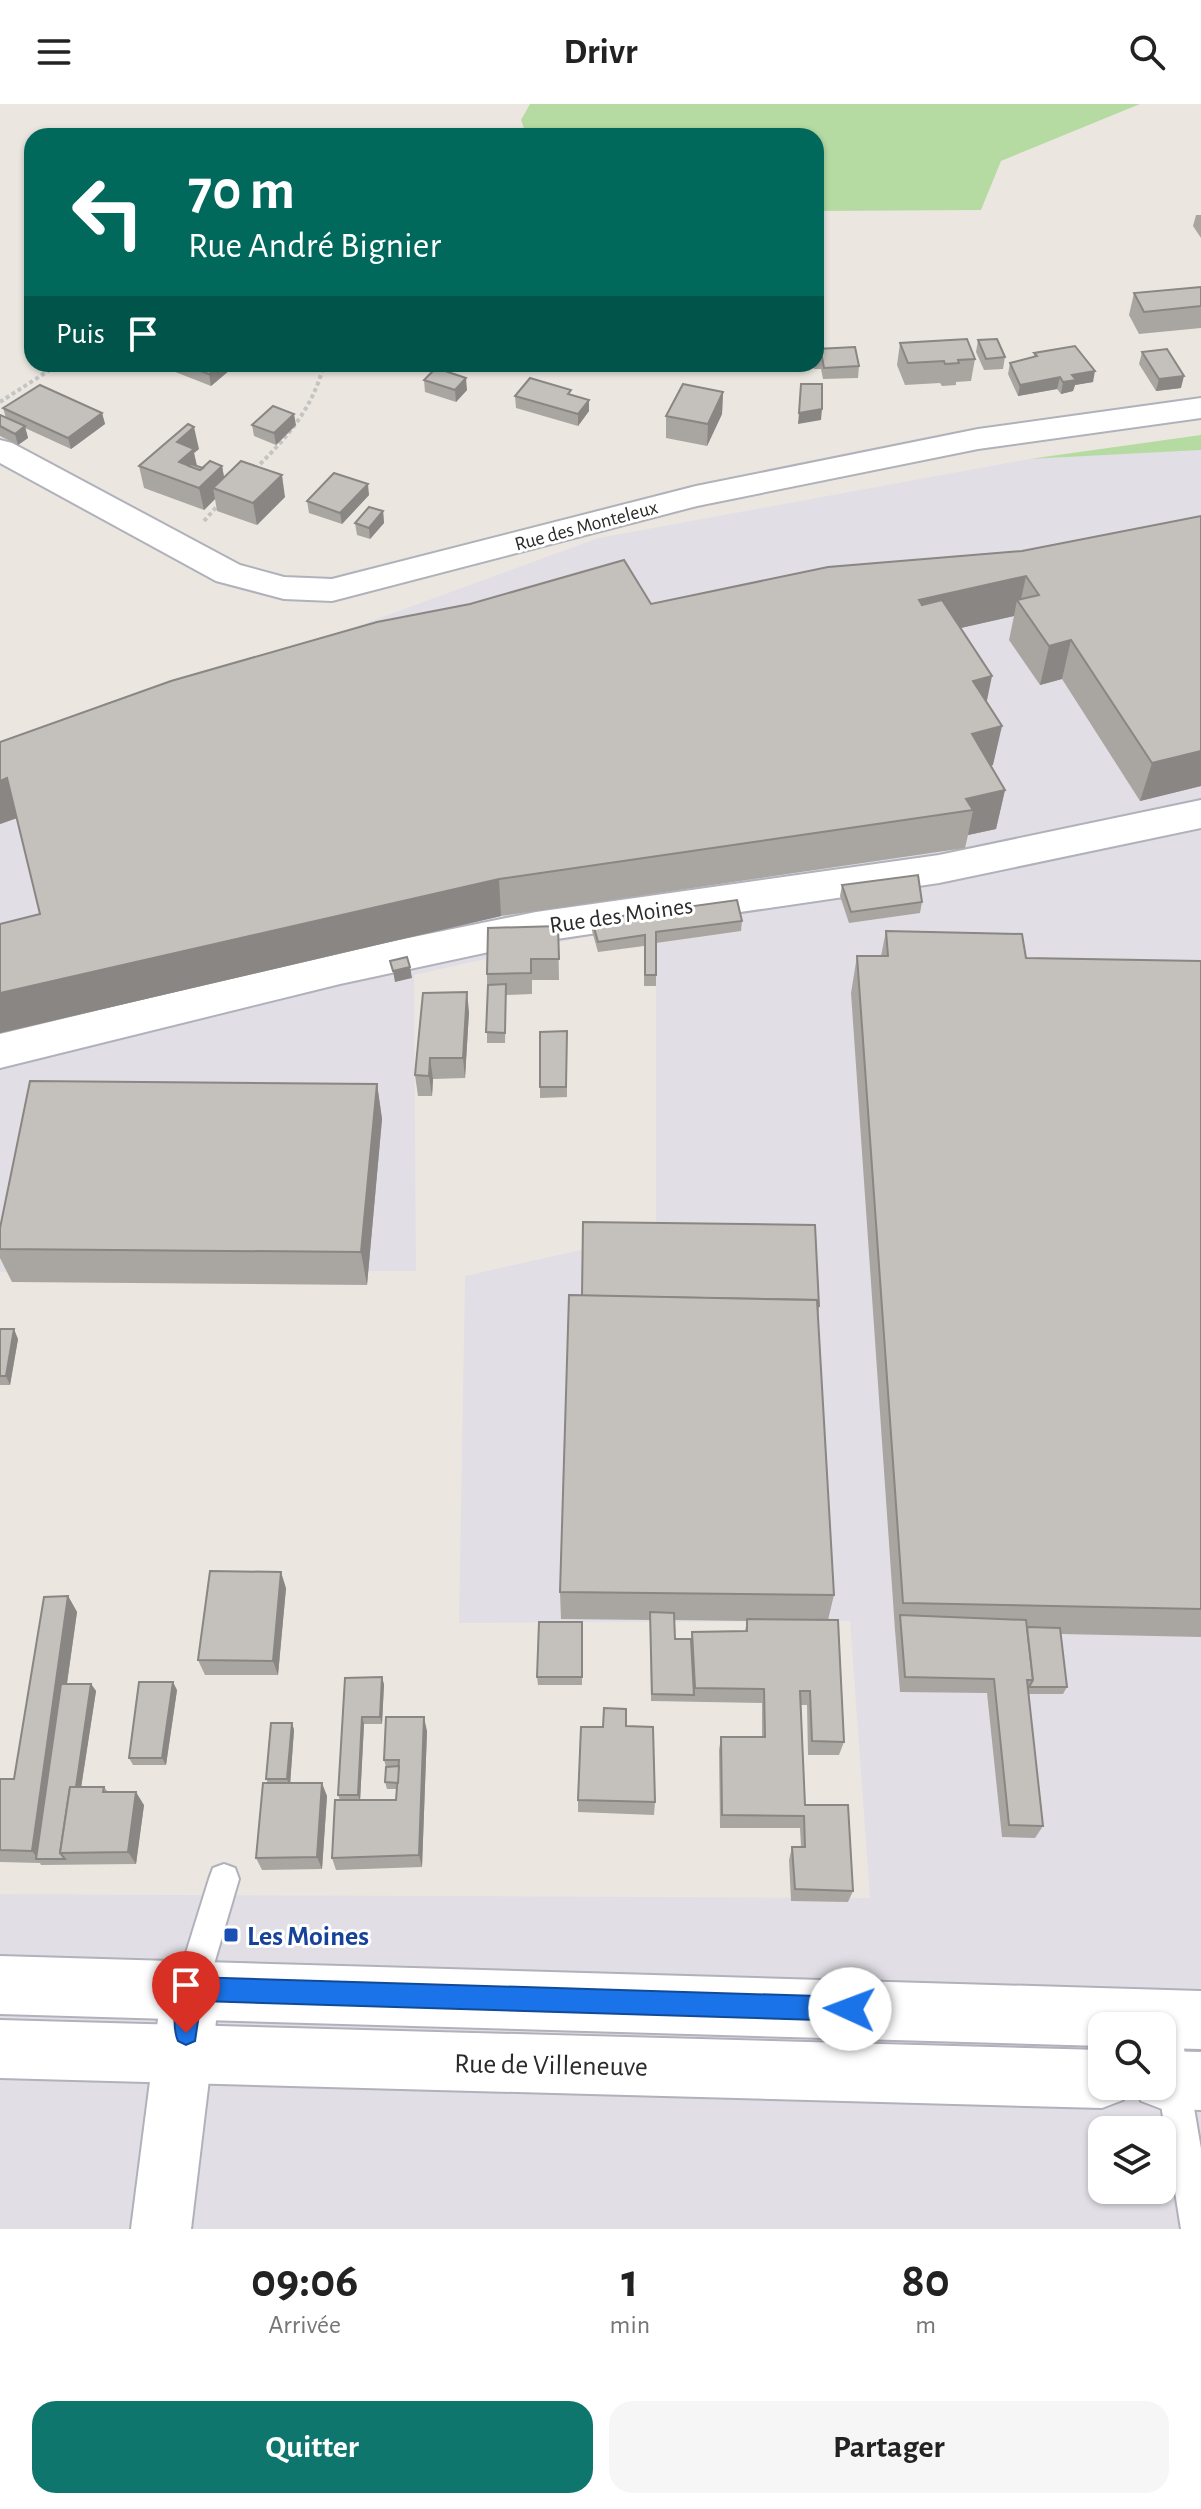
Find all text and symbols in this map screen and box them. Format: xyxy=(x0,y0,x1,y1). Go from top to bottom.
icon: menu xyxy=(32,30,76,74)
icon: search xyxy=(1125,30,1169,74)
text: Drivr xyxy=(564,34,637,70)
icon: left xyxy=(56,160,160,264)
text: 70 m xyxy=(188,163,295,219)
text: Rue André Bignier xyxy=(188,228,441,264)
icon: arrive xyxy=(121,312,165,356)
text: Puis xyxy=(56,319,105,349)
street label: Rue des Monteleux xyxy=(512,497,660,555)
street label: Rue des Moines xyxy=(548,894,695,938)
place label: Les Moines xyxy=(247,1923,369,1951)
marker: Les Moines xyxy=(222,1926,240,1944)
pin xyxy=(152,1951,220,2033)
icon: arrive xyxy=(164,1963,208,2007)
position arrow xyxy=(808,1967,892,2051)
map controls xyxy=(1088,2012,1176,2204)
button: search xyxy=(1088,2012,1176,2100)
street label: Rue de Villeneuve xyxy=(454,2050,648,2082)
button: layers xyxy=(1088,2116,1176,2204)
text: 09:06 xyxy=(251,2258,358,2306)
text: 1 xyxy=(621,2258,638,2306)
text: 80 xyxy=(901,2258,950,2306)
text: Arrivée xyxy=(269,2312,341,2338)
text: min xyxy=(610,2312,650,2338)
text: m xyxy=(915,2312,936,2338)
button: Quitter xyxy=(32,2401,593,2493)
button: Partager xyxy=(609,2401,1169,2493)

